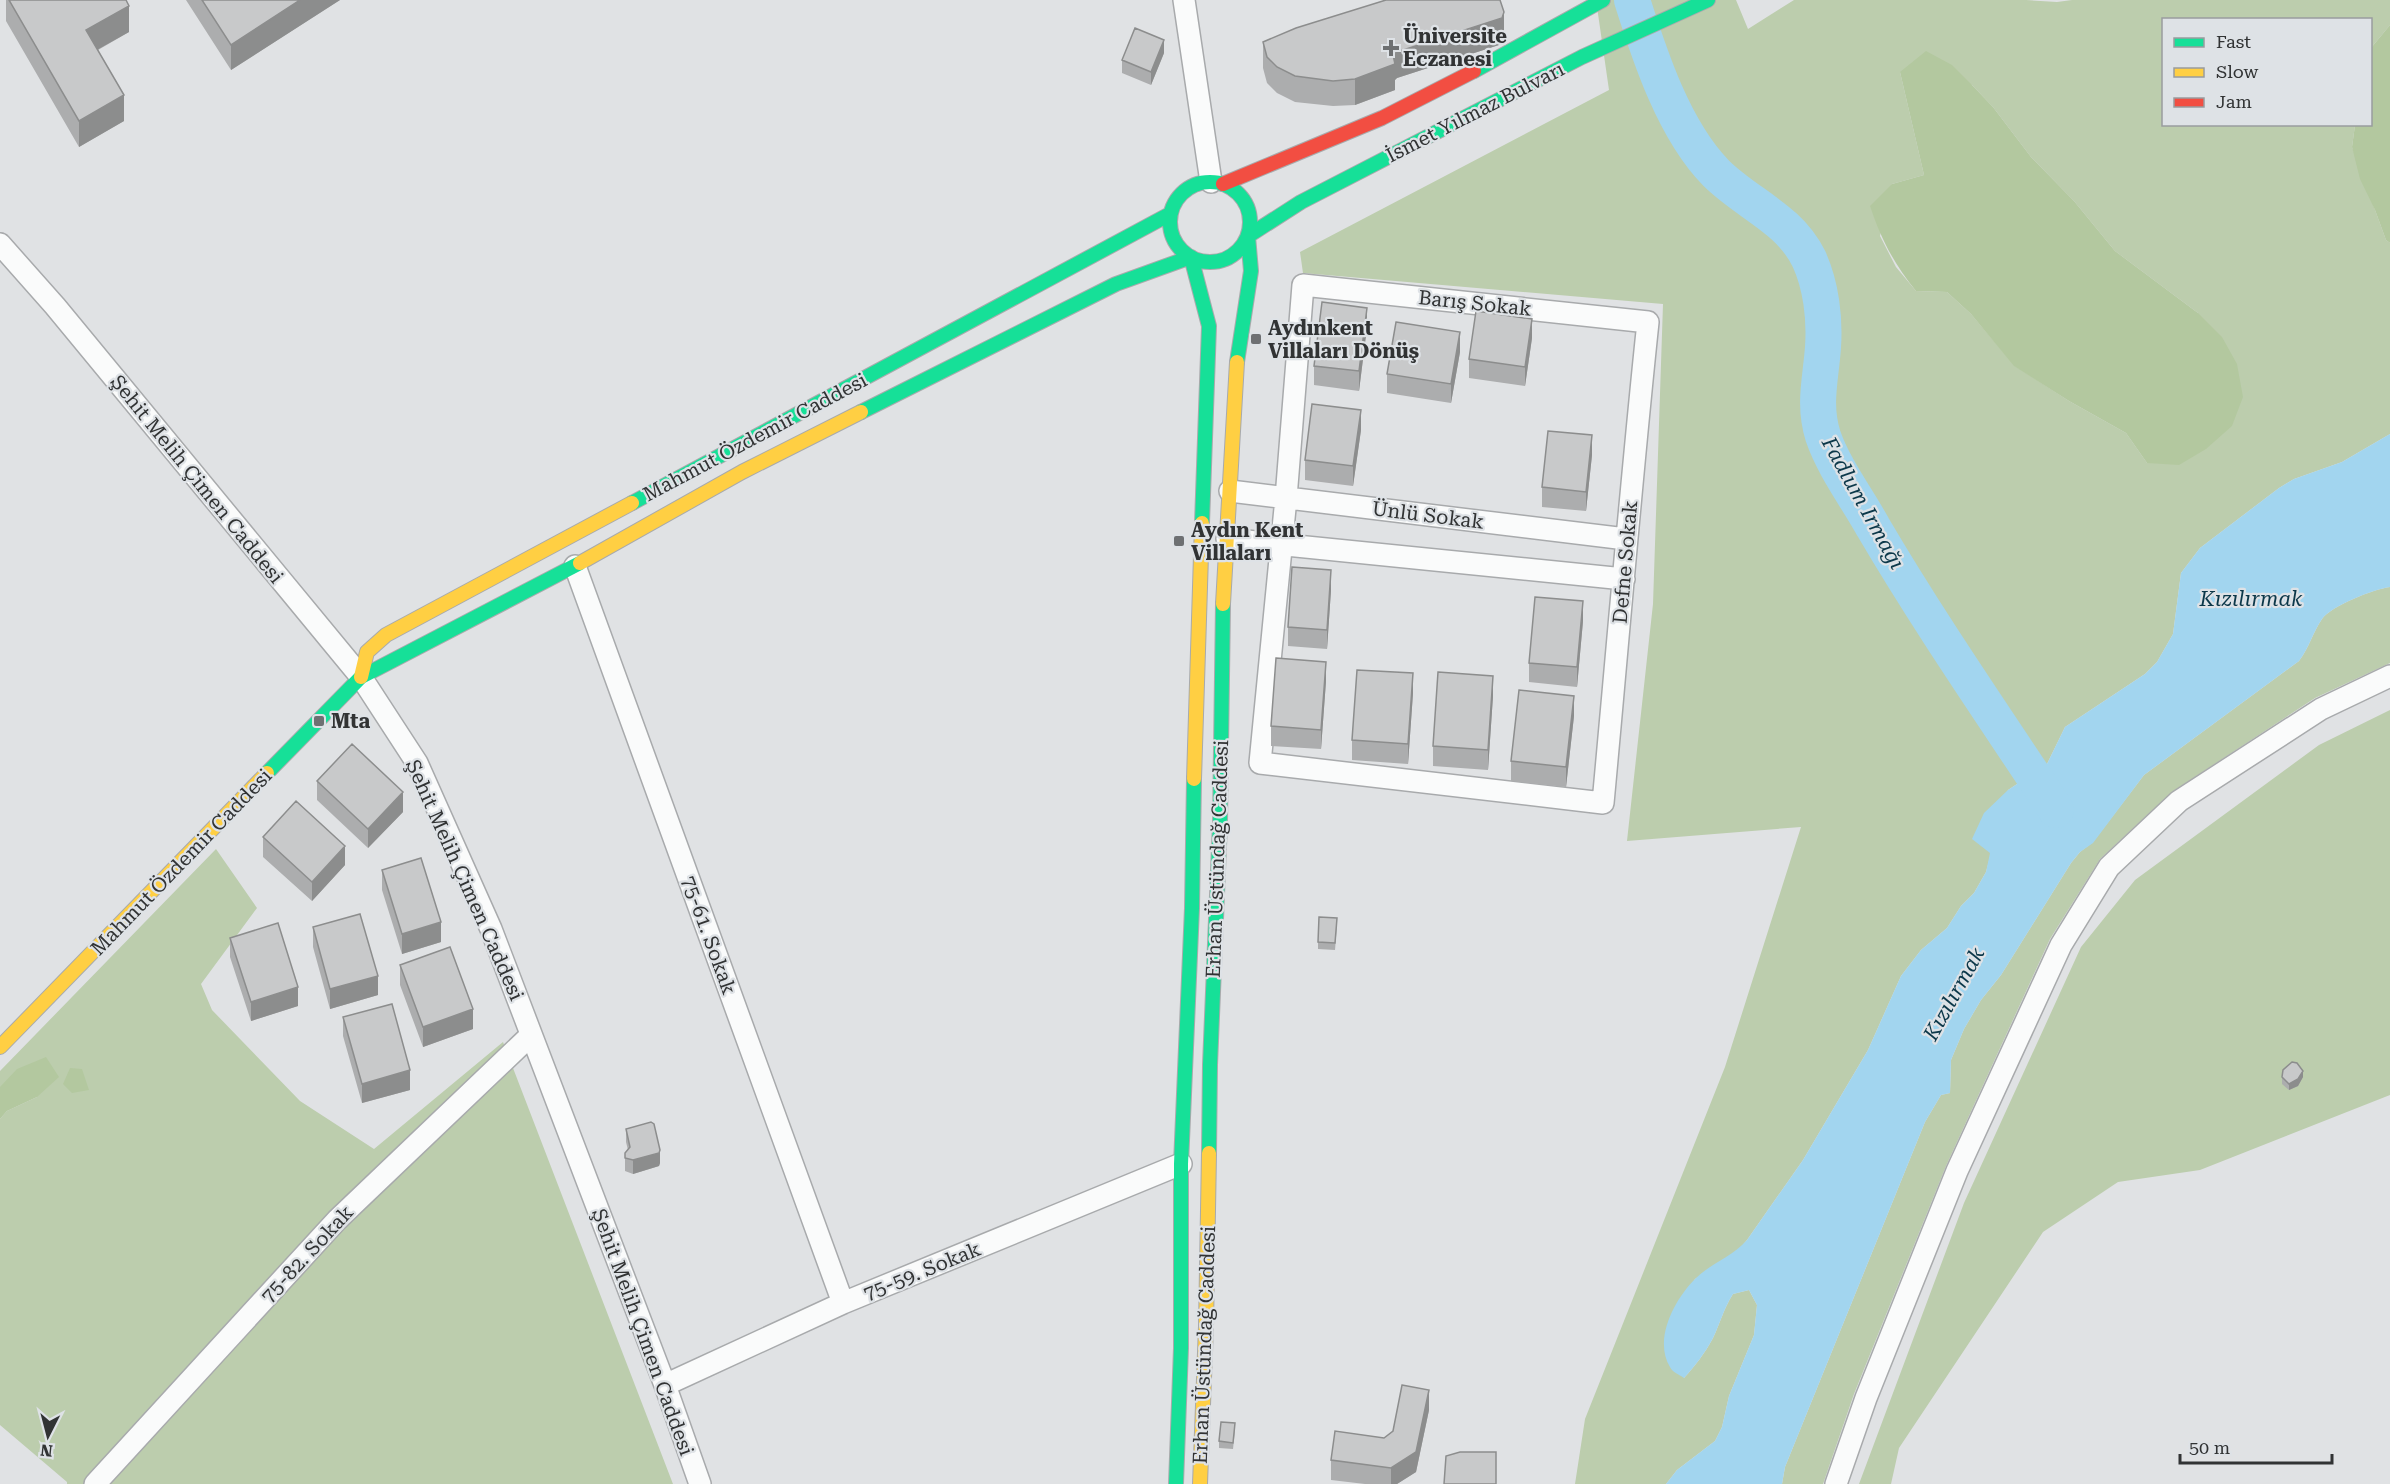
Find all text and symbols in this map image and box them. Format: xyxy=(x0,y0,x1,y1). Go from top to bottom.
legend xyxy=(2162,18,2372,126)
place label: Üniversite Eczanesi xyxy=(1403,23,1507,71)
text: Fast xyxy=(2216,31,2251,52)
marker: Üniversite Eczanesi xyxy=(1384,41,1398,55)
street label: İsmet Yılmaz Bulvarı xyxy=(1382,57,1568,167)
text: Slow xyxy=(2216,61,2258,82)
text: Jam xyxy=(2216,91,2252,112)
street label: Barış Sokak xyxy=(1417,285,1533,321)
place label: Aydınkent Villaları Dönüş xyxy=(1268,316,1419,363)
marker: Aydınkent Villaları Dönüş xyxy=(1249,332,1263,346)
street label: Mahmut Özdemir Caddesi xyxy=(639,368,871,506)
street label: Şehit Melih Çimen Caddesi xyxy=(106,370,288,588)
water label: Fadlum Irmağı xyxy=(1816,432,1909,573)
street label: Ünlü Sokak xyxy=(1371,496,1486,534)
street label: Defne Sokak xyxy=(1608,499,1642,625)
place label: Aydın Kent Villaları xyxy=(1191,518,1303,565)
marker: Aydın Kent Villaları xyxy=(1172,534,1186,548)
water label: Kızılırmak xyxy=(2199,587,2303,611)
place label: Mta xyxy=(331,709,370,733)
marker: Mta xyxy=(312,714,326,728)
street label: Erhan Üstündağ Caddesi xyxy=(1201,739,1233,979)
street label: Şehit Melih Çimen Caddesi xyxy=(401,756,529,1004)
street label: Mahmut Özdemir Caddesi xyxy=(85,764,277,960)
street label: 75-61. Sokak xyxy=(676,872,742,998)
water label: Kızılırmak xyxy=(1918,943,1990,1046)
street label: 75-82. Sokak xyxy=(256,1200,358,1308)
street label: Şehit Melih Çimen Caddesi xyxy=(587,1205,699,1459)
street label: Erhan Üstündağ Caddesi xyxy=(1188,1225,1220,1465)
street label: 75-59. Sokak xyxy=(860,1236,984,1305)
north arrow xyxy=(18,1406,78,1466)
scale bar xyxy=(2180,1427,2332,1465)
text: 50 m xyxy=(2189,1437,2230,1458)
text: N xyxy=(39,1440,54,1461)

